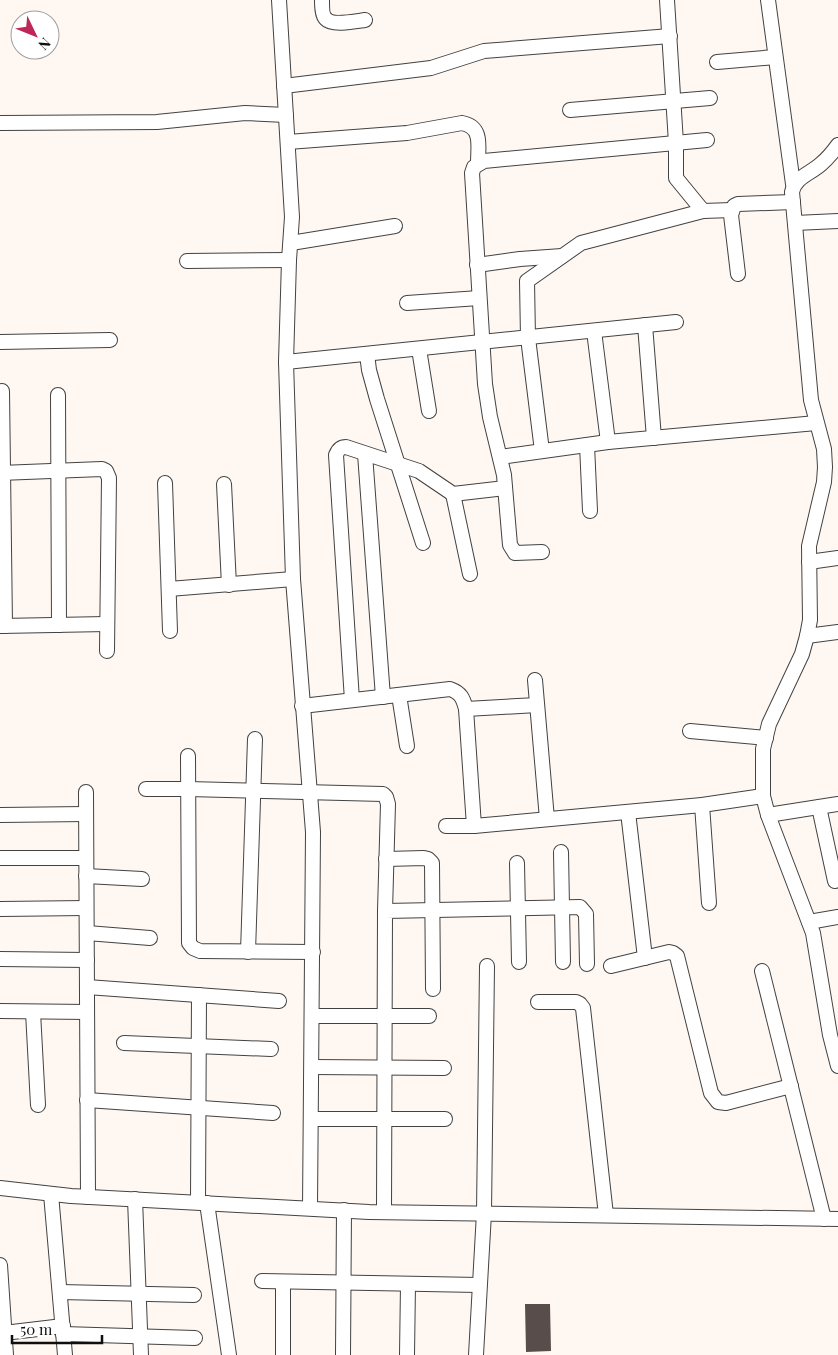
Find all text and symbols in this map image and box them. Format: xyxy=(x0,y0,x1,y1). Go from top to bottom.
north arrow xyxy=(10,10,60,60)
text: N xyxy=(34,34,55,54)
scale bar xyxy=(12,1312,102,1344)
text: 50 m xyxy=(20,1319,53,1339)

